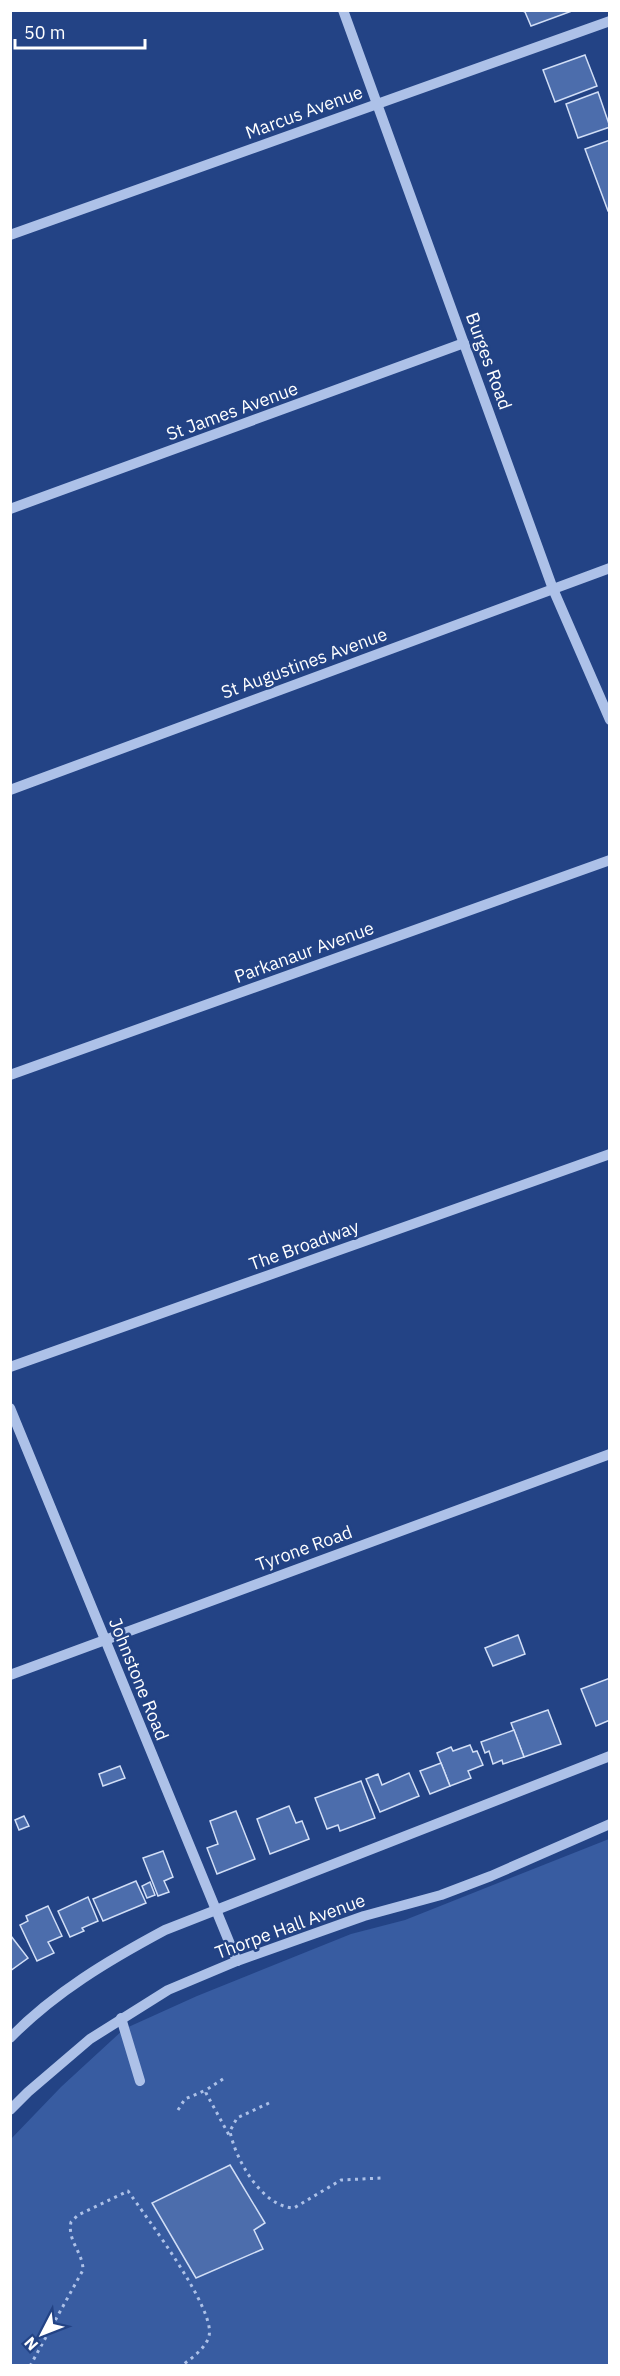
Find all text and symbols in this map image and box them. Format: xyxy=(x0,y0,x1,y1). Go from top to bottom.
scale bar xyxy=(15,12,146,50)
text: 50 m xyxy=(24,21,66,44)
street label: Marcus Avenue xyxy=(242,80,366,144)
street label: Burges Road xyxy=(461,309,517,413)
street label: St James Avenue xyxy=(163,376,301,445)
street label: St Augustines Avenue xyxy=(218,622,390,704)
street label: Parkanaur Avenue xyxy=(231,916,377,988)
street label: The Broadway xyxy=(246,1214,362,1276)
street label: Tyrone Road xyxy=(253,1520,355,1576)
street label: Johnstone Road xyxy=(104,1614,174,1744)
street label: Thorpe Hall Avenue xyxy=(212,1888,368,1964)
north arrow xyxy=(12,2304,72,2364)
text: N xyxy=(20,2333,42,2355)

